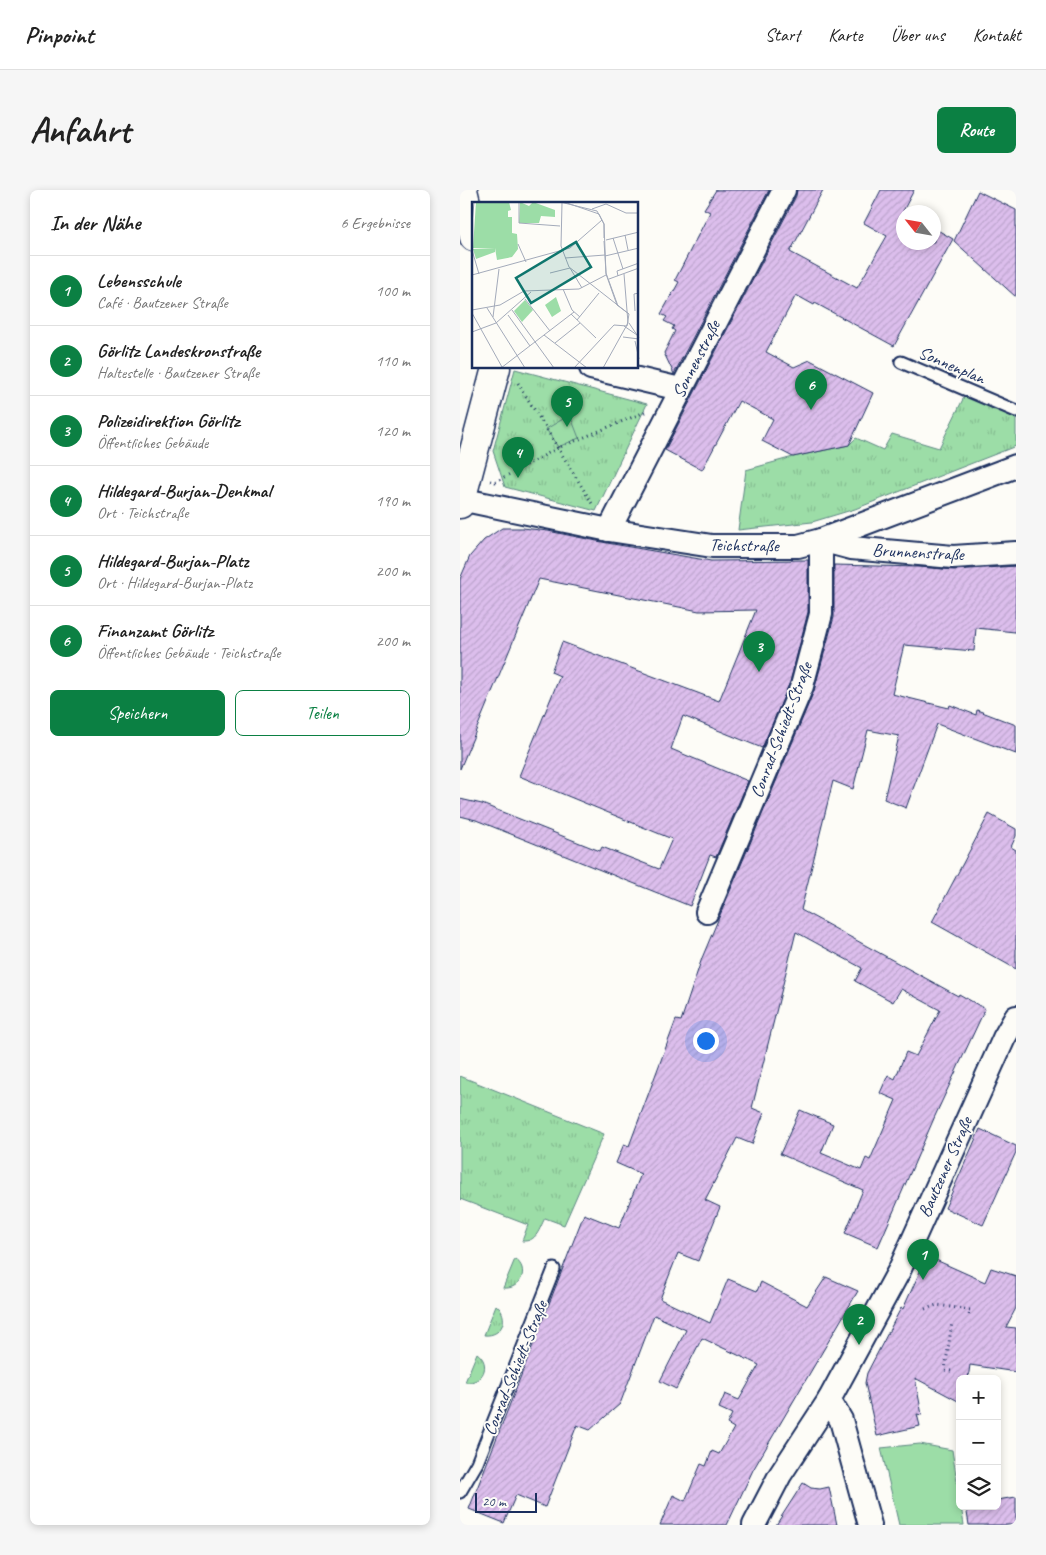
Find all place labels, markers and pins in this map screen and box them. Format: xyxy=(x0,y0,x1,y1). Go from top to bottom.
pin: 6 xyxy=(795,369,827,410)
pin: 5 xyxy=(551,386,583,427)
pin: 4 xyxy=(502,437,534,478)
pin: 3 xyxy=(743,631,775,672)
pin: 1 xyxy=(907,1239,939,1280)
pin: 2 xyxy=(843,1304,875,1345)

